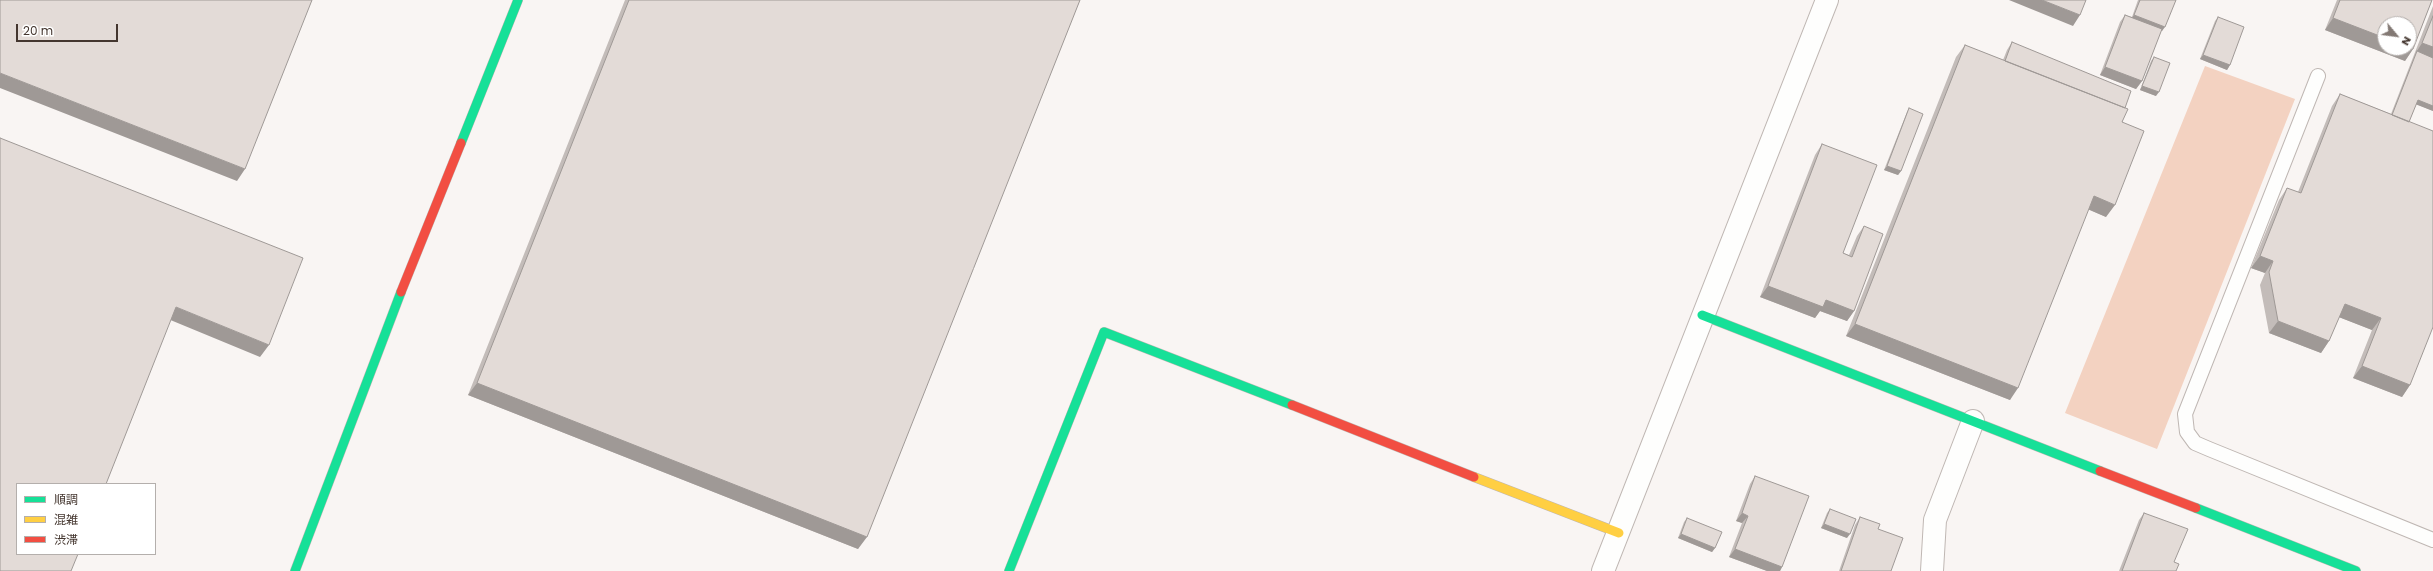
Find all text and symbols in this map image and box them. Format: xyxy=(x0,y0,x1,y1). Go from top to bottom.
scale bar xyxy=(18,16,120,42)
north arrow xyxy=(2377,16,2417,56)
text: 20 m xyxy=(23,22,53,39)
text: N xyxy=(2398,34,2416,49)
legend xyxy=(16,483,156,555)
text: 順調 xyxy=(54,491,78,508)
text: 混雑 xyxy=(54,511,78,528)
text: 渋滞 xyxy=(54,531,78,548)

